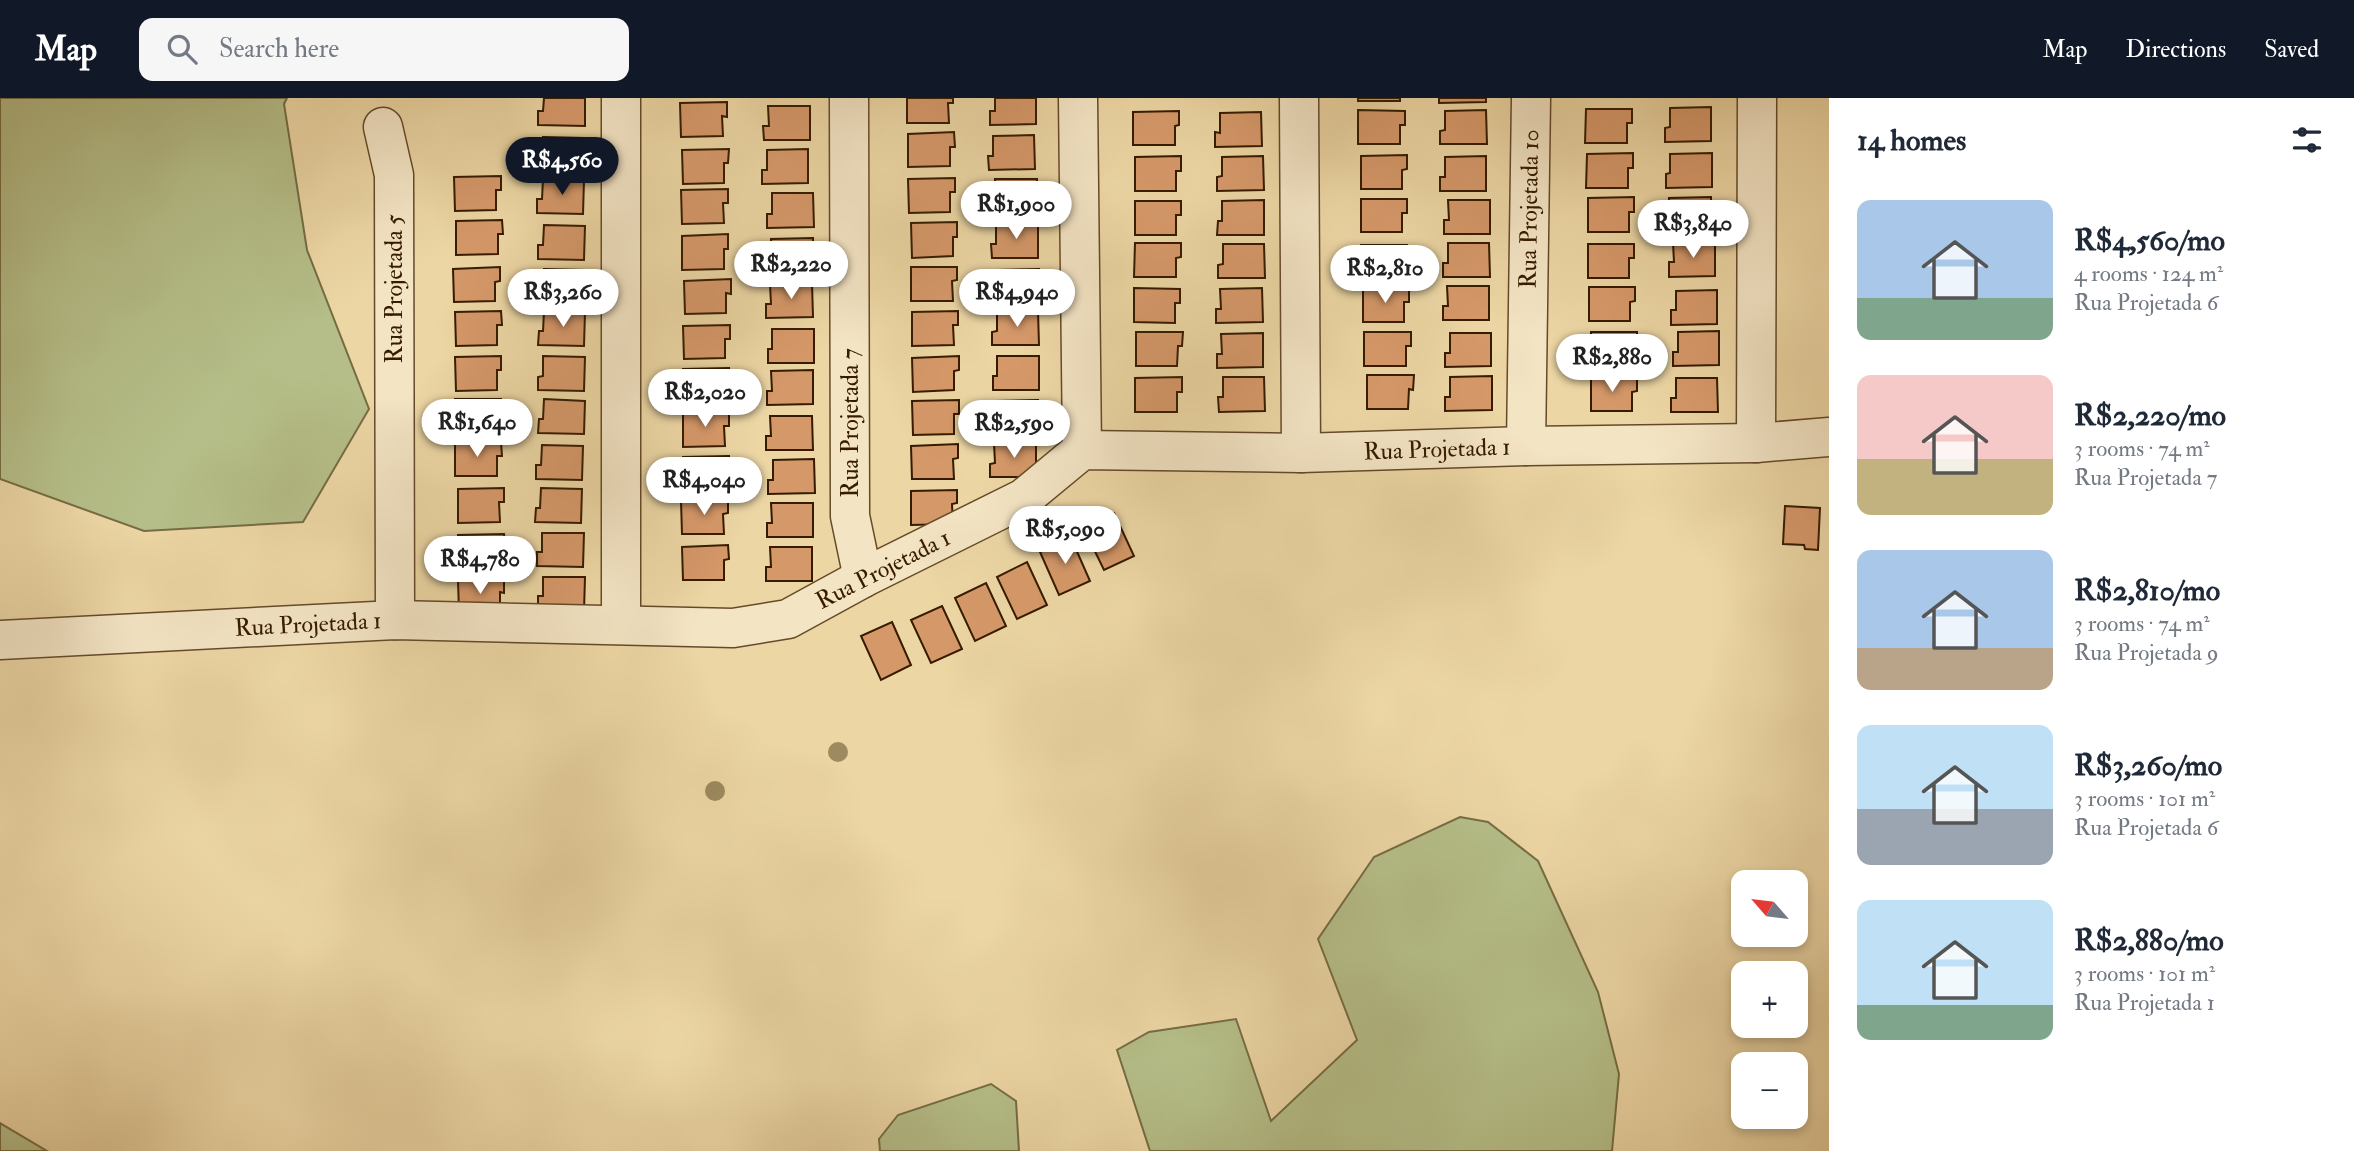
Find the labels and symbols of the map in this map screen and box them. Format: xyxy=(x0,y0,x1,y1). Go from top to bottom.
street label: Rua Projetada 10 xyxy=(1513,129,1546,289)
pin: R$4,560 xyxy=(497,138,627,197)
pin: R$1,900 xyxy=(951,181,1081,241)
pin: R$3,840 xyxy=(1628,200,1758,260)
street label: Rua Projetada 5 xyxy=(379,214,410,364)
pin: R$2,220 xyxy=(726,242,856,301)
pin: R$2,810 xyxy=(1320,246,1450,305)
pin: R$3,260 xyxy=(498,270,628,329)
pin: R$4,940 xyxy=(952,270,1082,329)
pin: R$2,880 xyxy=(1547,334,1677,394)
street label: Rua Projetada 7 xyxy=(835,348,866,498)
pin: R$2,020 xyxy=(640,370,770,429)
pin: R$1,640 xyxy=(412,400,542,459)
pin: R$2,590 xyxy=(949,400,1079,460)
street label: Rua Projetada 1 xyxy=(1363,431,1511,468)
pin: R$4,040 xyxy=(639,458,769,517)
pin: R$5,090 xyxy=(1000,506,1130,566)
street label: Rua Projetada 1 xyxy=(811,522,956,617)
pin: R$4,780 xyxy=(415,536,545,596)
street label: Rua Projetada 1 xyxy=(234,605,382,644)
north arrow xyxy=(1731,870,1808,947)

